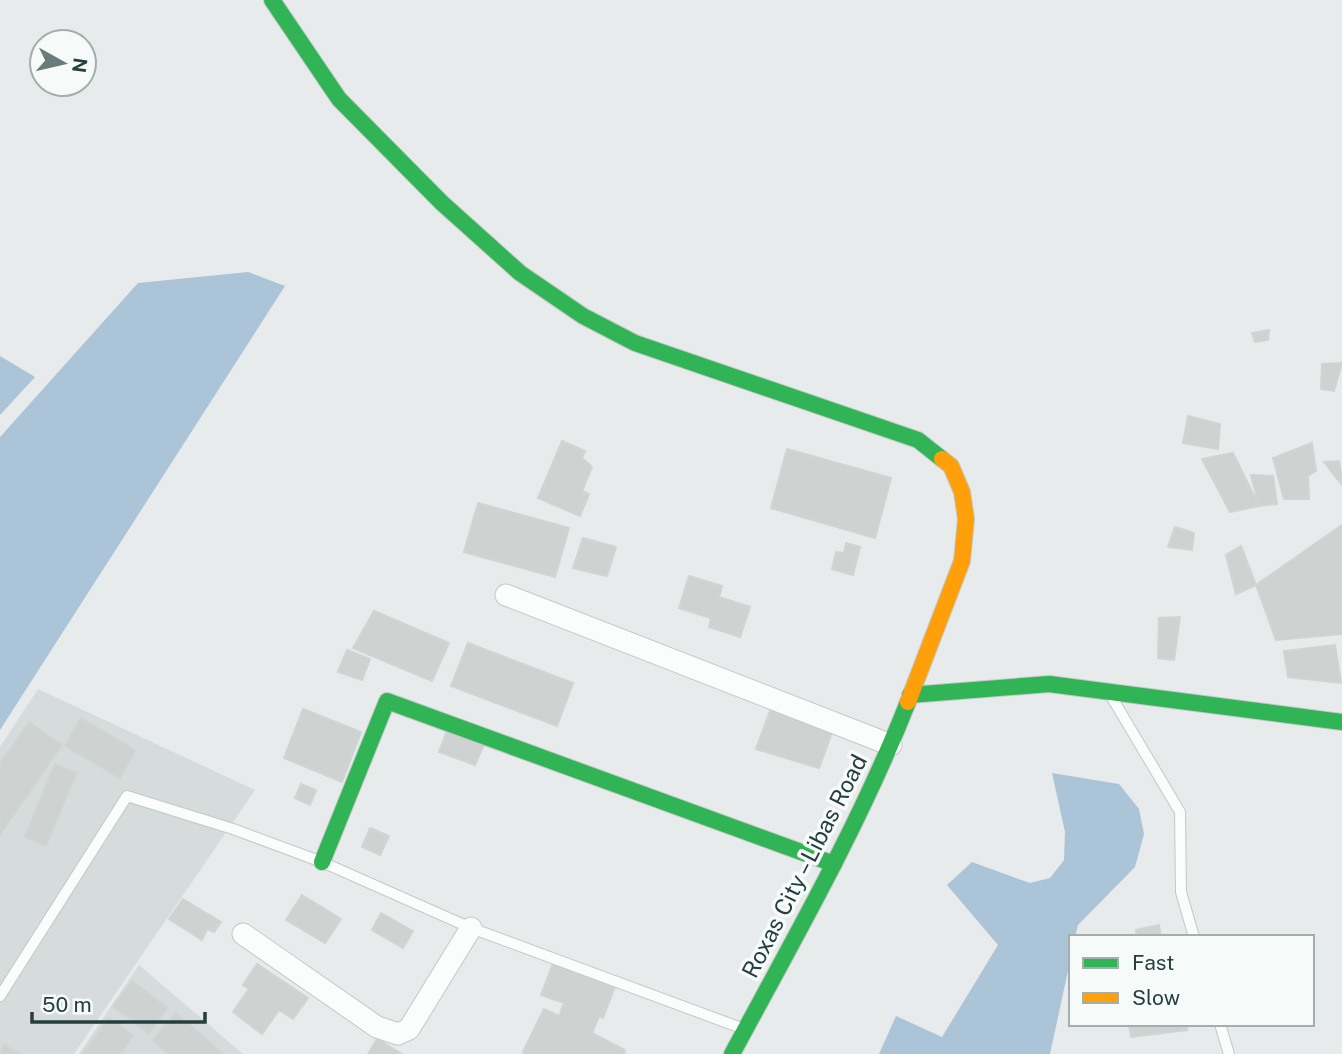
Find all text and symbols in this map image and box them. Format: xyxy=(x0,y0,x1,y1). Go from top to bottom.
north arrow xyxy=(28,28,98,98)
text: N xyxy=(68,56,92,74)
street label: Roxas City – Libas Road xyxy=(736,750,872,982)
legend xyxy=(1069,935,1314,1026)
text: Fast xyxy=(1132,950,1174,975)
scale bar xyxy=(32,981,205,1025)
text: Slow xyxy=(1132,985,1180,1010)
text: 50 m xyxy=(42,992,92,1017)

